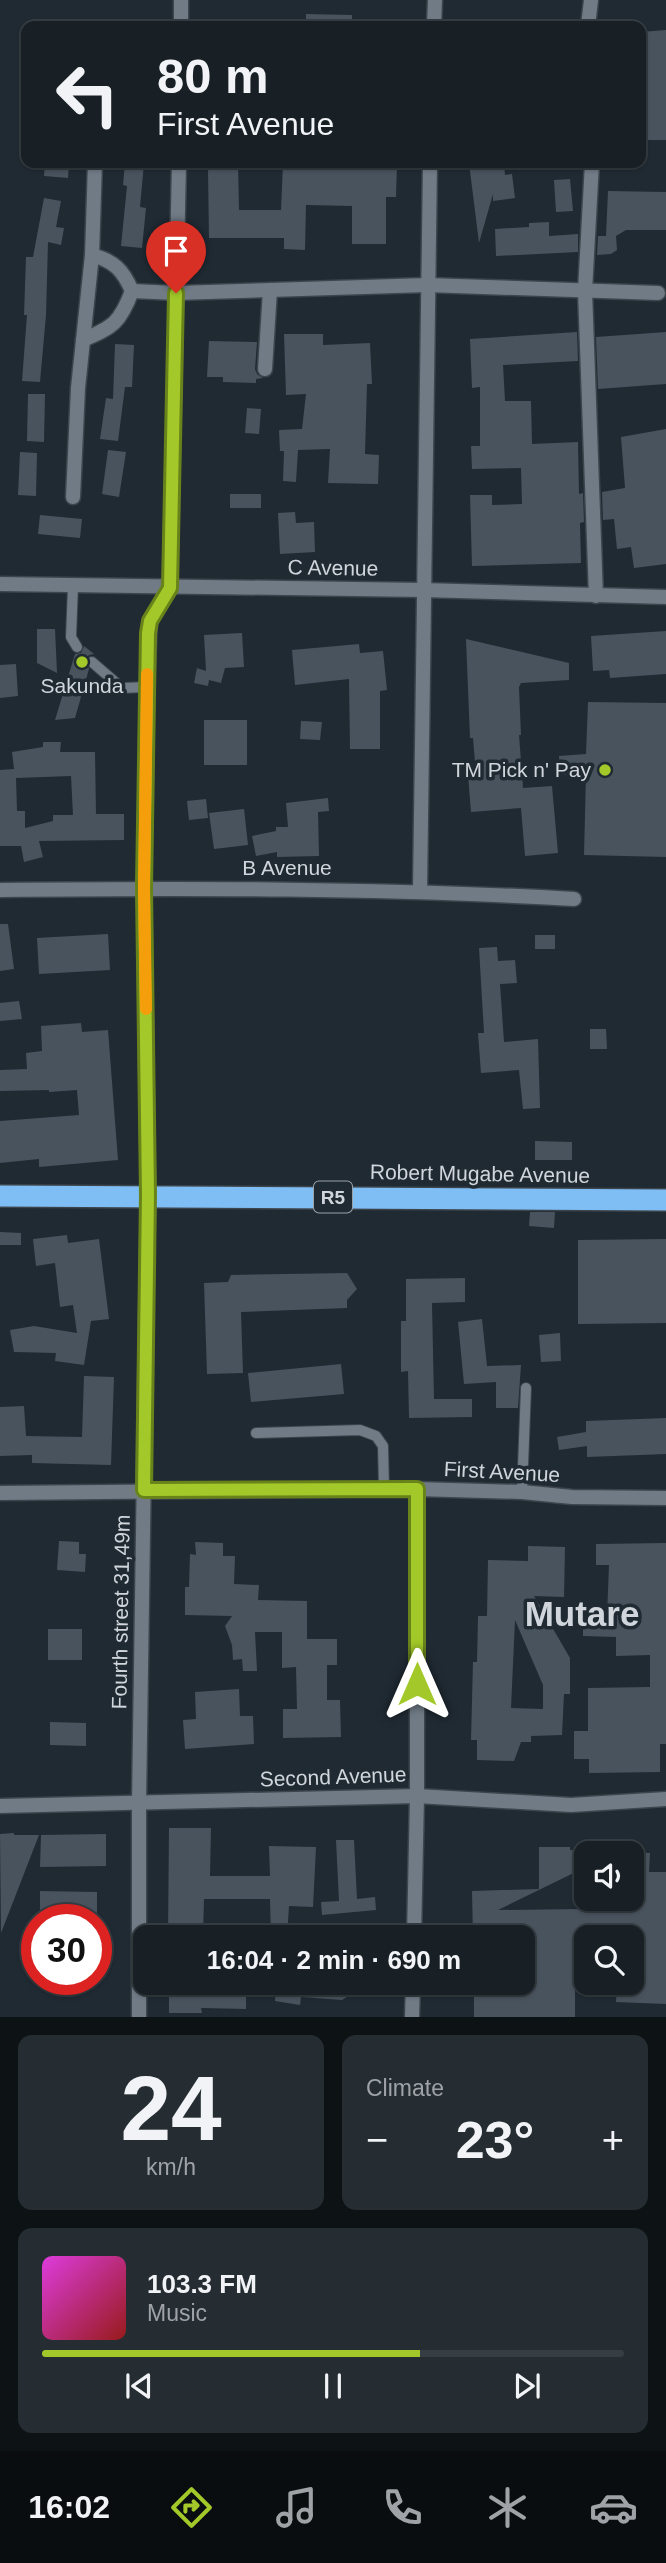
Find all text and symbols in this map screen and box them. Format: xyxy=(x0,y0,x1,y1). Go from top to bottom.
icon: left xyxy=(42,49,133,140)
text: 80 m xyxy=(157,49,269,103)
text: First Avenue xyxy=(157,106,334,142)
pin xyxy=(146,221,206,293)
icon: arrive xyxy=(157,232,195,270)
street label: C Avenue xyxy=(287,555,379,580)
marker: Sakunda xyxy=(74,654,90,670)
place label: Sakunda xyxy=(41,674,124,697)
place label: TM Pick n' Pay xyxy=(452,758,591,781)
marker: TM Pick n' Pay xyxy=(597,762,613,778)
street label: B Avenue xyxy=(242,856,332,879)
street label: Robert Mugabe Avenue xyxy=(370,1160,590,1187)
road number: R5 xyxy=(314,1182,352,1212)
street label: First Avenue xyxy=(443,1457,561,1486)
street label: Fourth street 31,49m xyxy=(107,1514,134,1710)
district label: Mutare xyxy=(525,1594,639,1633)
position arrow xyxy=(380,1647,454,1721)
street label: Second Avenue xyxy=(259,1762,407,1791)
map controls xyxy=(574,1841,644,1995)
button: sound xyxy=(574,1841,644,1911)
speed limit sign: 30 xyxy=(21,1904,112,1995)
button: search xyxy=(574,1925,644,1995)
text: 16:04 · 2 min · 690 m xyxy=(207,1945,461,1975)
text: 24 xyxy=(120,2058,222,2159)
text: Climate xyxy=(366,2075,444,2101)
text: 23° xyxy=(456,2111,534,2169)
text: − xyxy=(366,2119,388,2161)
text: + xyxy=(602,2119,624,2161)
text: km/h xyxy=(146,2154,196,2180)
text: 103.3 FM xyxy=(147,2269,257,2299)
text: Music xyxy=(147,2300,207,2326)
icon: previous xyxy=(120,2367,158,2405)
icon: pause xyxy=(314,2367,352,2405)
icon: next xyxy=(508,2367,546,2405)
icon: directions xyxy=(167,2483,216,2532)
icon: music xyxy=(272,2483,321,2532)
icon: phone xyxy=(378,2483,427,2532)
icon: climate xyxy=(483,2483,532,2532)
icon: car xyxy=(589,2483,638,2532)
text: 16:02 xyxy=(28,2489,110,2525)

